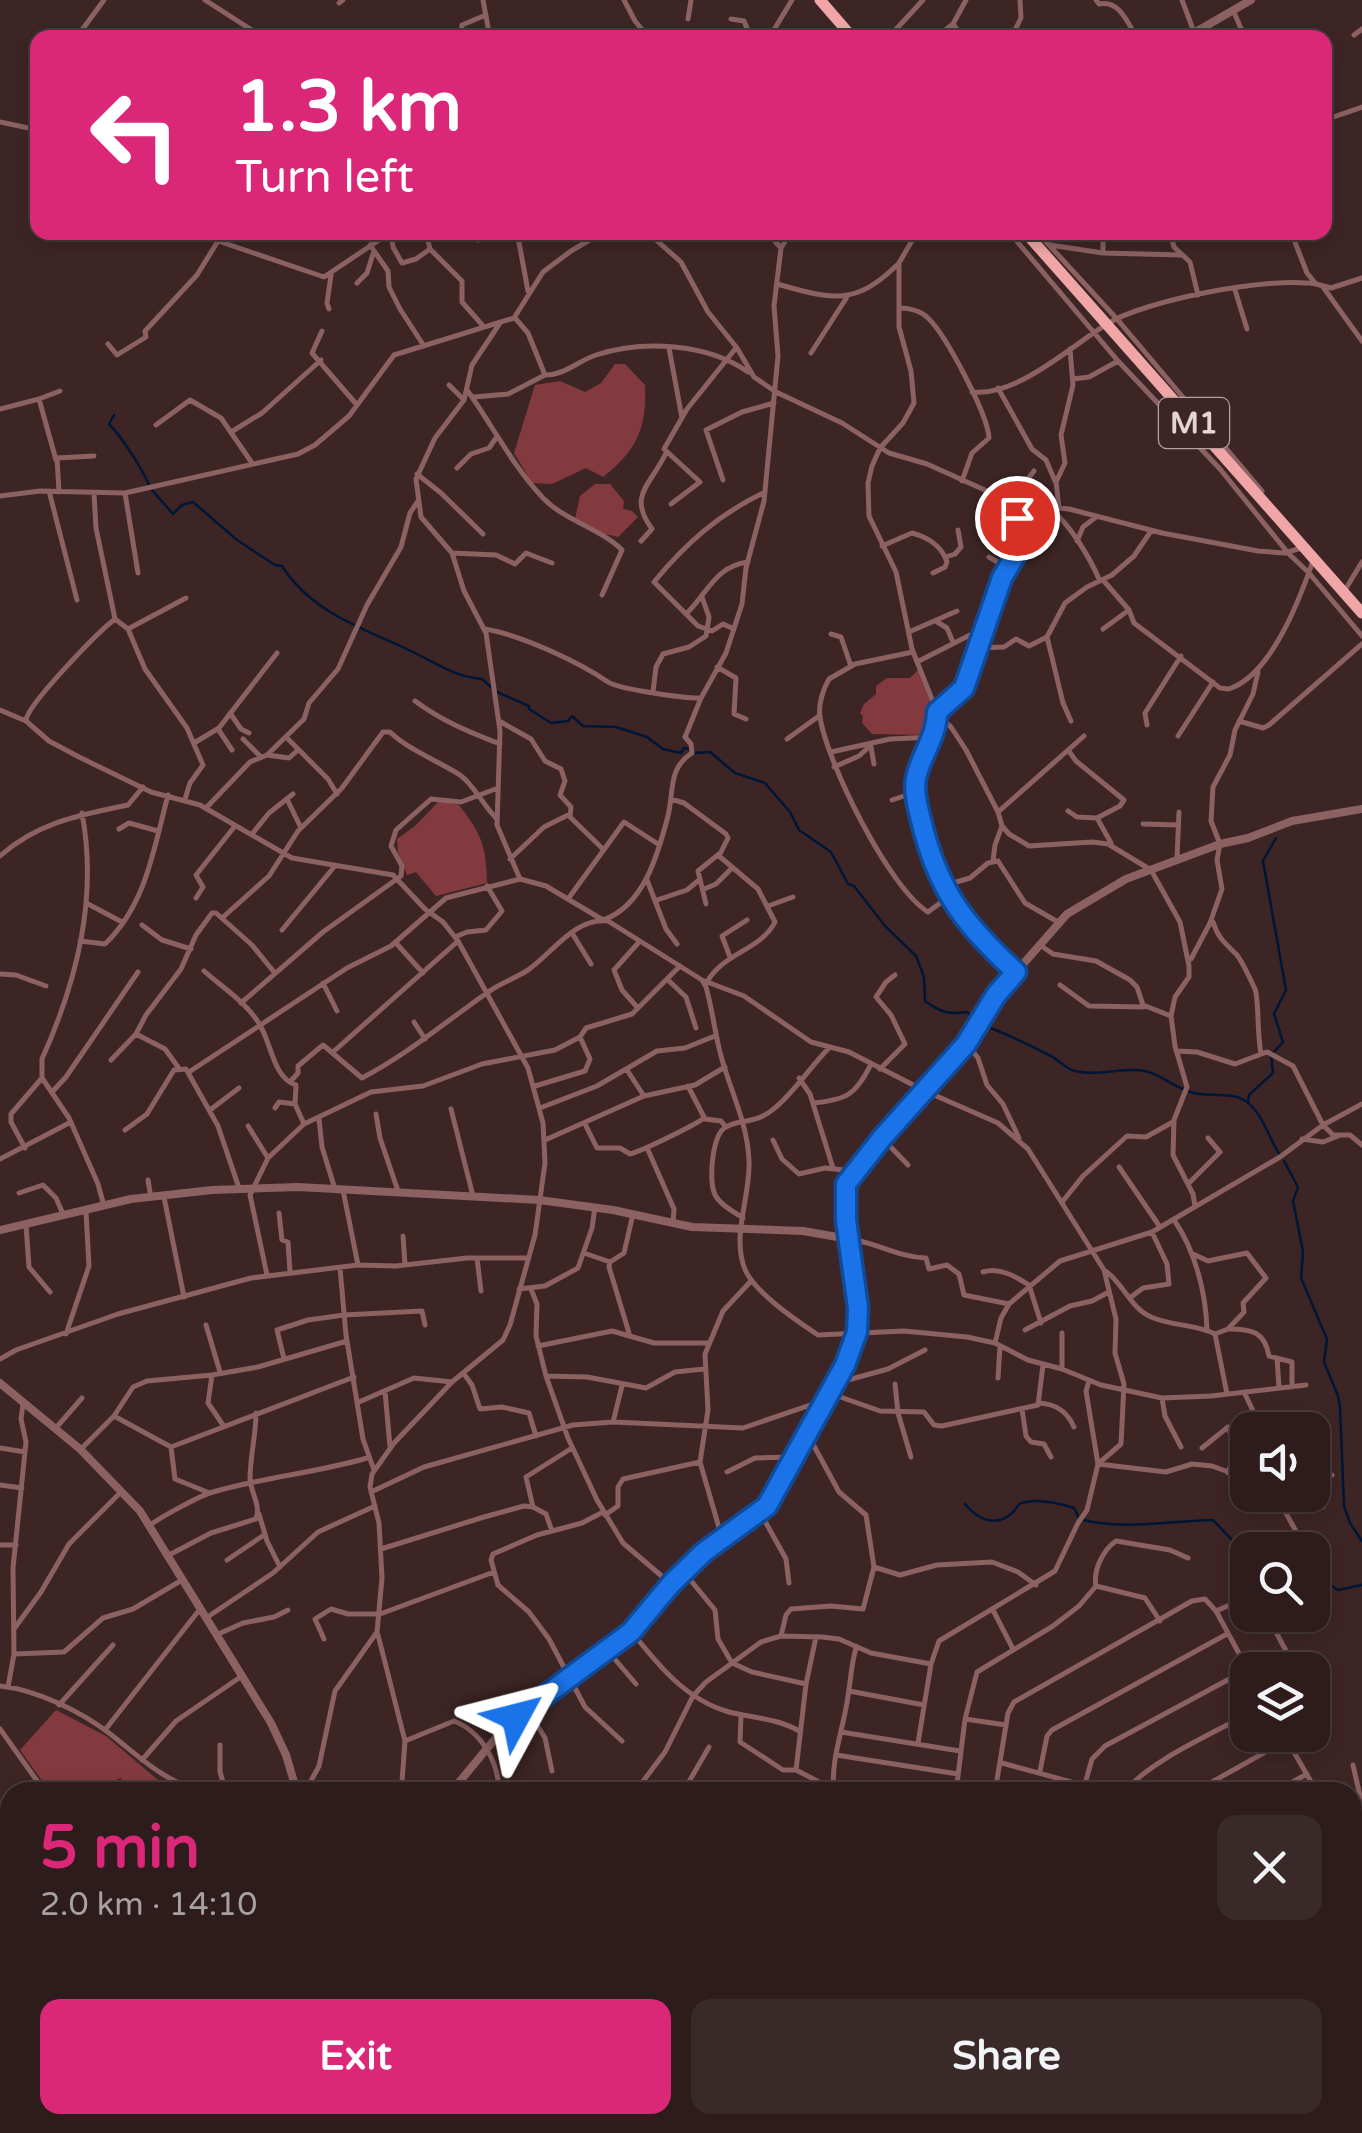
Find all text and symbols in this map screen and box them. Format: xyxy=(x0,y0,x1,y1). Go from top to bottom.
text: 1.3 km xyxy=(235,66,462,150)
icon: left xyxy=(70,70,200,200)
text: Turn left xyxy=(235,151,414,205)
road number: M1 xyxy=(1159,398,1229,448)
pin xyxy=(975,476,1060,561)
icon: arrive xyxy=(990,491,1045,546)
map controls xyxy=(1230,1412,1330,1752)
button: sound xyxy=(1230,1412,1330,1512)
button: search xyxy=(1230,1532,1330,1632)
button: layers xyxy=(1230,1652,1330,1752)
position arrow xyxy=(464,1665,568,1769)
text: 5 min xyxy=(40,1812,200,1884)
button: close xyxy=(1217,1815,1322,1920)
text: 2.0 km · 14:10 xyxy=(40,1886,257,1924)
button: Exit xyxy=(40,1999,671,2114)
button: Share xyxy=(691,1999,1322,2114)

